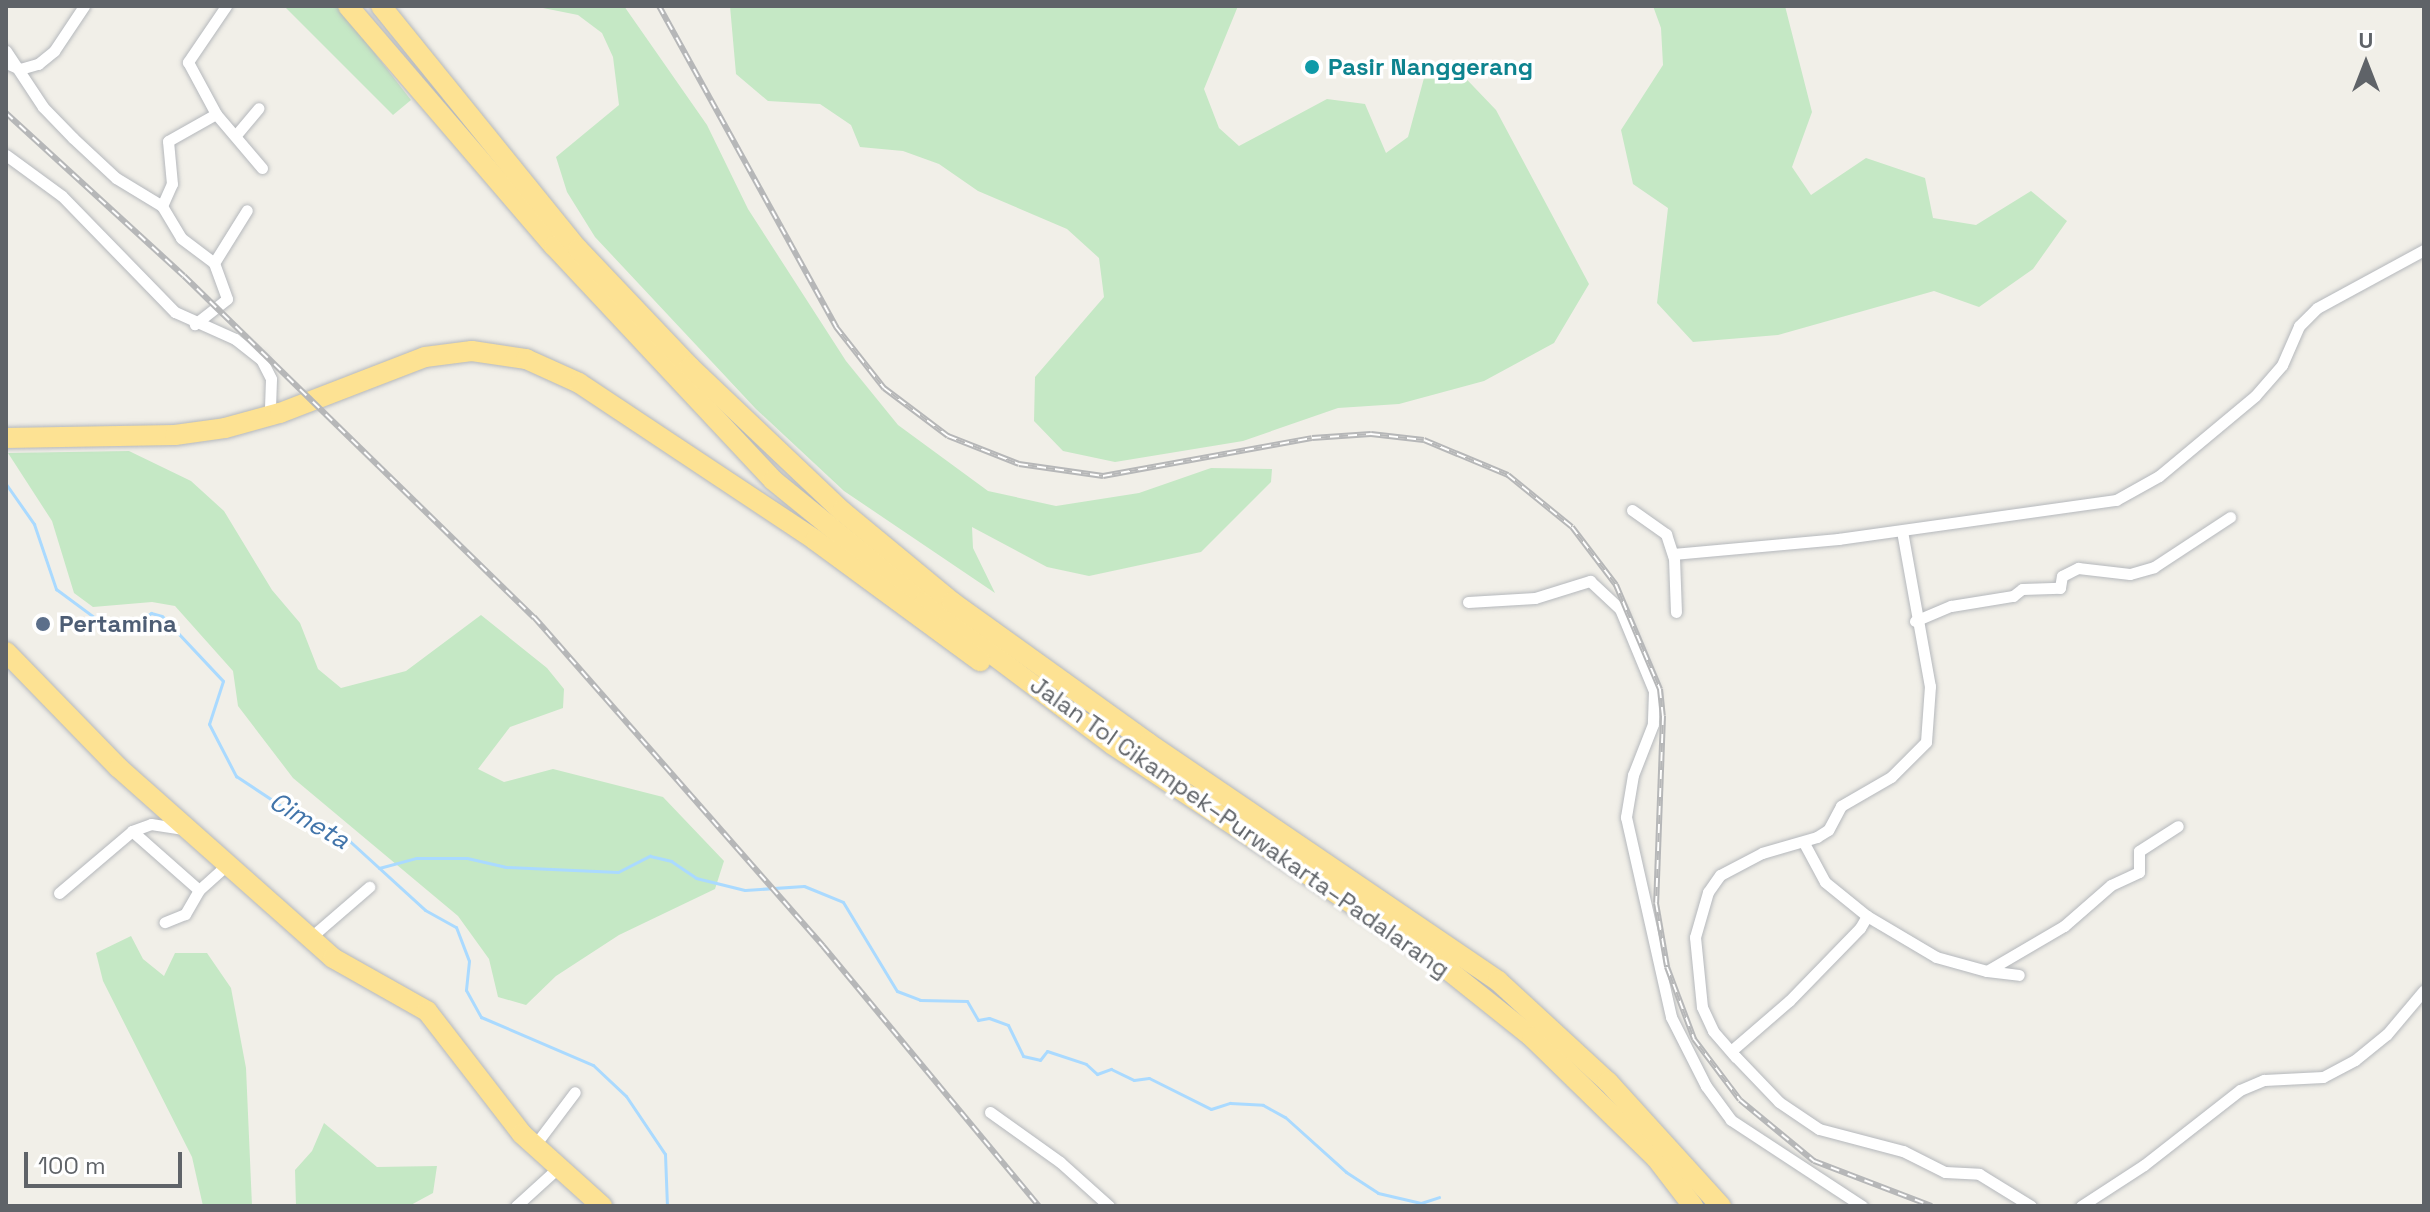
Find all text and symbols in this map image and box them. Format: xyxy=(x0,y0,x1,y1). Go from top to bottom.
north arrow xyxy=(2326,24,2406,104)
text: U xyxy=(2359,26,2373,54)
place label: Pasir Nanggerang xyxy=(1328,53,1533,81)
marker: Pasir Nanggerang xyxy=(1303,58,1321,76)
place label: Pertamina xyxy=(59,610,177,638)
marker: Pertamina xyxy=(34,615,52,633)
street label: Jalan Tol Cikampek–Purwakarta–Padalarang xyxy=(1024,670,1456,984)
water label: Cimeta xyxy=(263,786,355,856)
scale bar xyxy=(28,1136,186,1186)
text: 100 m xyxy=(38,1150,106,1181)

